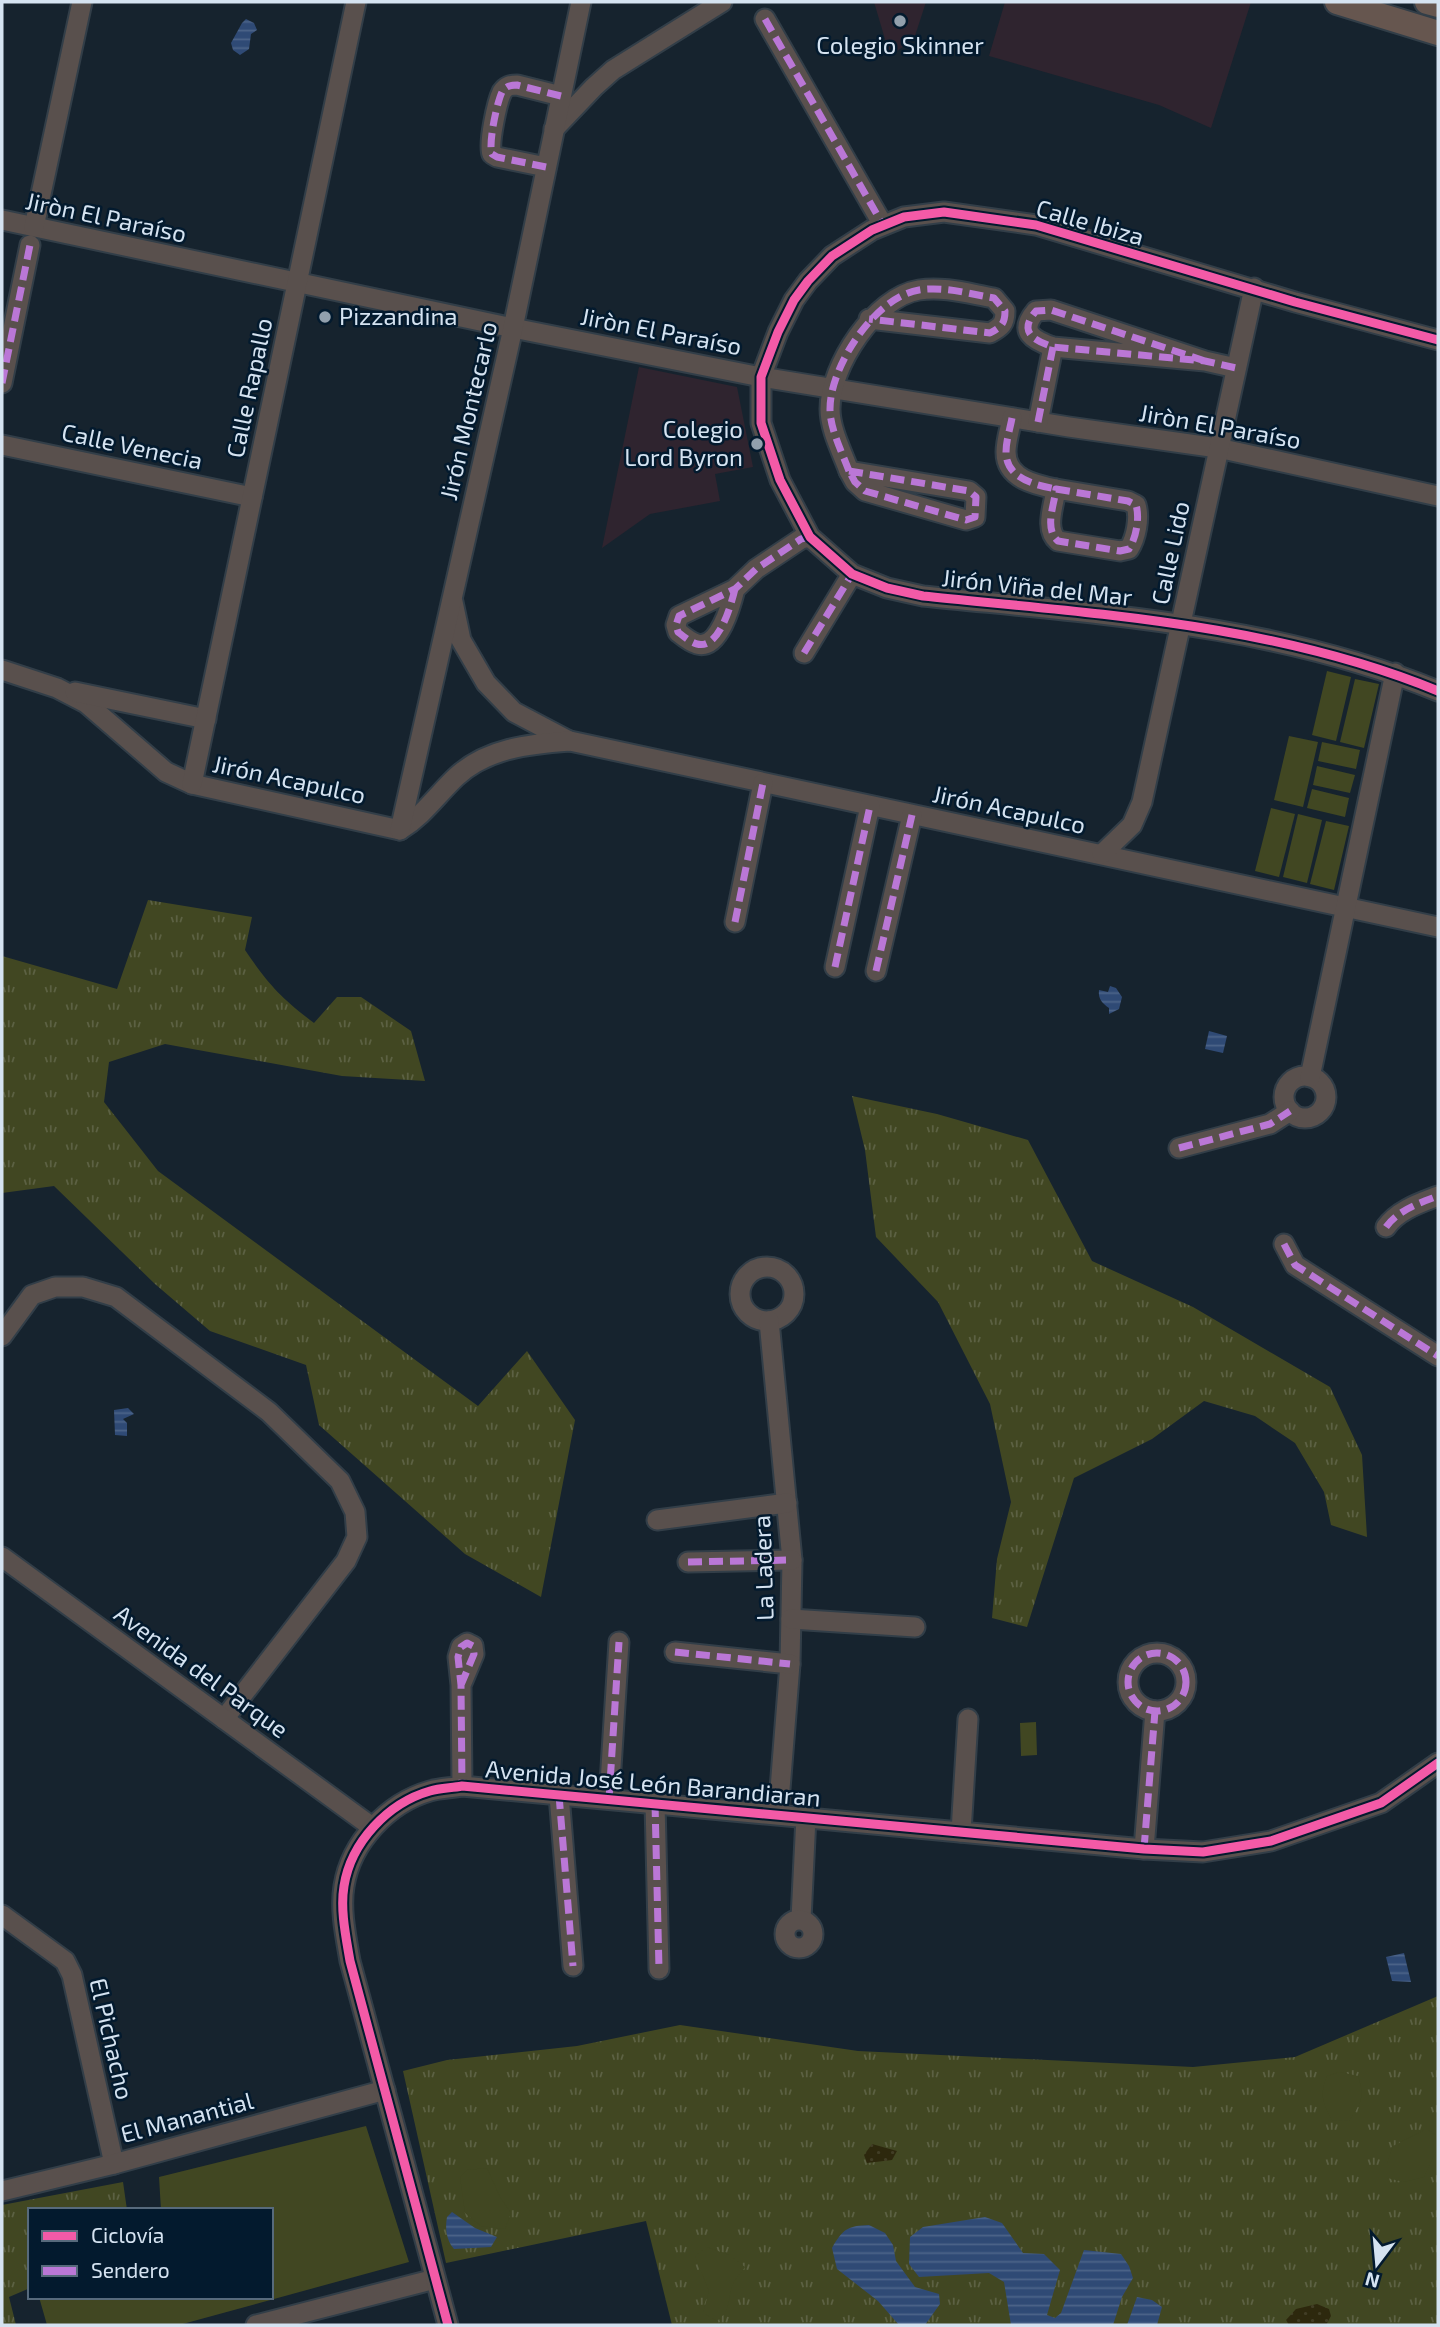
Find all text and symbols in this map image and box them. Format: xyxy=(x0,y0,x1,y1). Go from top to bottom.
marker: Colegio Skinner xyxy=(892,13,908,29)
place label: Colegio Skinner xyxy=(816,30,984,59)
street label: Jiròn El Paraíso xyxy=(23,185,189,248)
street label: Calle Ibiza xyxy=(1033,192,1148,251)
place label: Pizzandina xyxy=(339,301,458,330)
street label: Jiròn El Paraíso xyxy=(578,301,744,360)
marker: Pizzandina xyxy=(317,309,333,325)
street label: Calle Rapallo xyxy=(220,315,278,460)
street label: Jirón Montecarlo xyxy=(433,319,502,503)
street label: Jiròn El Paraíso xyxy=(1137,397,1303,454)
place label: Colegio Lord Byron xyxy=(624,414,743,471)
street label: Calle Venecia xyxy=(59,416,205,475)
marker: Colegio Lord Byron xyxy=(749,436,765,452)
street label: Calle Lido xyxy=(1144,498,1195,607)
street label: Jirón Viña del Mar xyxy=(941,562,1134,611)
street label: Jirón Acapulco xyxy=(210,748,368,809)
street label: Jirón Acapulco xyxy=(930,778,1088,839)
street label: La Ladera xyxy=(746,1515,779,1621)
street label: Avenida del Parque xyxy=(109,1598,294,1743)
street label: Avenida José León Barandiaran xyxy=(484,1753,822,1812)
street label: El Pichacho xyxy=(84,1975,140,2102)
street label: El Manantial xyxy=(117,2085,256,2148)
legend xyxy=(28,2208,273,2299)
text: Ciclovía xyxy=(91,2222,164,2247)
north arrow xyxy=(1342,2229,1412,2299)
text: Sendero xyxy=(91,2257,170,2282)
text: N xyxy=(1362,2268,1382,2294)

